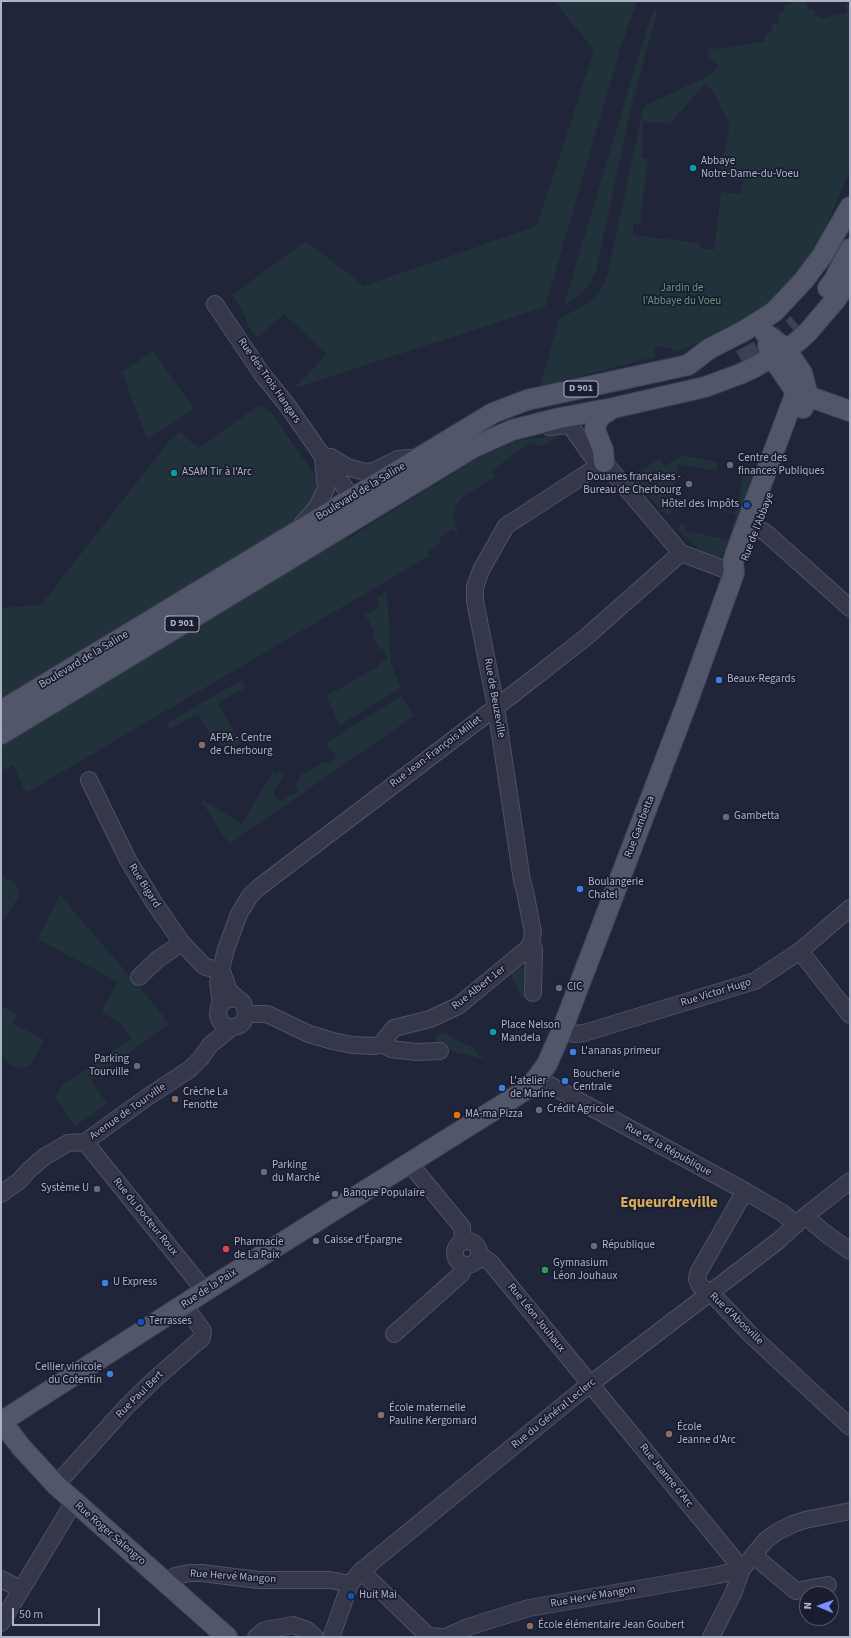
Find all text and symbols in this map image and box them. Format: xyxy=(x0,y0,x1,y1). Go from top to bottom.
place label: Abbaye Notre-Dame-du-Voeu xyxy=(701,155,799,181)
marker: Abbaye Notre-Dame-du-Voeu xyxy=(688,163,698,173)
park label: Jardin de l'Abbaye du Voeu xyxy=(643,282,721,308)
street label: Rue des Trois Hangars xyxy=(235,336,303,426)
road number: D 901 xyxy=(564,381,598,397)
place label: Centre des finances Publiques xyxy=(738,452,825,478)
street label: Boulevard de la Saline xyxy=(314,460,408,524)
marker: Centre des finances Publiques xyxy=(725,460,735,470)
place label: ASAM Tir à l'Arc xyxy=(182,466,252,480)
marker: ASAM Tir à l'Arc xyxy=(169,468,179,478)
place label: Douanes françaises - Bureau de Cherbourg xyxy=(583,471,681,497)
marker: Douanes françaises - Bureau de Cherbourg xyxy=(684,479,694,489)
street label: Rue de l'Abbaye xyxy=(739,491,777,563)
place label: Hôtel des Impôts xyxy=(662,498,739,512)
marker: Hôtel des Impôts xyxy=(742,500,752,510)
road number: D 901 xyxy=(165,616,199,632)
street label: Boulevard de la Saline xyxy=(37,628,131,692)
street label: Rue de Beuzeville xyxy=(481,657,507,739)
place label: Beaux-Regards xyxy=(727,673,795,687)
marker: Beaux-Regards xyxy=(714,675,724,685)
street label: Rue Jean-François Millet xyxy=(388,713,484,791)
place label: AFPA - Centre de Cherbourg xyxy=(210,732,273,758)
marker: AFPA - Centre de Cherbourg xyxy=(197,740,207,750)
street label: Rue Gambetta xyxy=(622,794,658,860)
place label: Gambetta xyxy=(734,810,779,824)
marker: Gambetta xyxy=(721,812,731,822)
street label: Rue Bigard xyxy=(125,861,163,911)
place label: Boulangerie Chatel xyxy=(588,876,644,902)
marker: Boulangerie Chatel xyxy=(575,884,585,894)
street label: Rue Albert 1er xyxy=(449,963,509,1013)
street label: Rue Victor Hugo xyxy=(679,976,753,1010)
place label: CIC xyxy=(567,981,582,995)
marker: CIC xyxy=(554,983,564,993)
place label: Place Nelson Mandela xyxy=(501,1019,560,1045)
marker: Place Nelson Mandela xyxy=(488,1027,498,1037)
place label: L'ananas primeur xyxy=(581,1045,661,1059)
marker: L'ananas primeur xyxy=(568,1047,578,1057)
place label: Parking Tourville xyxy=(89,1053,129,1079)
marker: Parking Tourville xyxy=(132,1061,142,1071)
place label: Boucherie Centrale xyxy=(573,1068,620,1094)
place label: L'atelier de Marine xyxy=(510,1075,555,1101)
marker: Boucherie Centrale xyxy=(560,1076,570,1086)
street label: Avenue de Tourville xyxy=(87,1081,169,1143)
marker: L'atelier de Marine xyxy=(497,1083,507,1093)
place label: Crèche La Fenotte xyxy=(183,1086,228,1112)
marker: Crèche La Fenotte xyxy=(170,1094,180,1104)
place label: Crédit Agricole xyxy=(547,1103,614,1117)
marker: Crédit Agricole xyxy=(534,1105,544,1115)
place label: MA-ma Pizza xyxy=(465,1108,523,1122)
marker: MA-ma Pizza xyxy=(452,1110,462,1120)
street label: Rue de la République xyxy=(622,1121,714,1179)
place label: Parking du Marché xyxy=(272,1159,320,1185)
marker: Parking du Marché xyxy=(259,1167,269,1177)
street label: Rue du Docteur Roux xyxy=(110,1176,180,1258)
place label: Système U xyxy=(41,1182,89,1196)
marker: Système U xyxy=(92,1184,102,1194)
place label: Banque Populaire xyxy=(343,1187,425,1201)
marker: Banque Populaire xyxy=(330,1189,340,1199)
district label: Equeurdreville xyxy=(620,1195,718,1213)
place label: Caisse d'Épargne xyxy=(324,1234,402,1248)
place label: Pharmacie de La Paix xyxy=(234,1236,283,1262)
marker: Caisse d'Épargne xyxy=(311,1236,321,1246)
place label: République xyxy=(602,1239,655,1253)
marker: République xyxy=(589,1241,599,1251)
marker: Pharmacie de La Paix xyxy=(221,1244,231,1254)
place label: Gymnasium Léon Jouhaux xyxy=(553,1257,617,1283)
marker: Gymnasium Léon Jouhaux xyxy=(540,1265,550,1275)
street label: Rue de la Paix xyxy=(179,1266,239,1312)
place label: U Express xyxy=(113,1276,157,1290)
marker: U Express xyxy=(100,1278,110,1288)
street label: Rue Léon Jouhaux xyxy=(504,1281,568,1355)
street label: Rue d'Abosville xyxy=(706,1290,766,1348)
place label: Terrasses xyxy=(149,1315,192,1329)
marker: Terrasses xyxy=(136,1317,146,1327)
place label: Cellier vinicole du Cotentin xyxy=(35,1361,102,1387)
marker: Cellier vinicole du Cotentin xyxy=(105,1369,115,1379)
street label: Rue Paul Bert xyxy=(114,1369,166,1421)
street label: Rue du Général Leclerc xyxy=(509,1376,599,1452)
place label: École maternelle Pauline Kergomard xyxy=(389,1402,477,1428)
marker: École maternelle Pauline Kergomard xyxy=(376,1410,386,1420)
place label: École Jeanne d'Arc xyxy=(677,1421,736,1447)
marker: École Jeanne d'Arc xyxy=(664,1429,674,1439)
street label: Rue Jeanne d'Arc xyxy=(636,1441,696,1511)
street label: Rue Roger Salengro xyxy=(72,1500,148,1568)
street label: Rue Hervé Mangon xyxy=(189,1567,277,1587)
street label: Rue Hervé Mangon xyxy=(549,1583,637,1611)
north arrow xyxy=(799,1586,839,1626)
place label: Huit Mai xyxy=(359,1589,397,1603)
marker: Huit Mai xyxy=(346,1591,356,1601)
scale bar xyxy=(14,1600,102,1626)
text: N xyxy=(800,1602,815,1610)
text: 50 m xyxy=(19,1606,43,1623)
place label: École élémentaire Jean Goubert xyxy=(538,1619,684,1633)
marker: École élémentaire Jean Goubert xyxy=(525,1621,535,1631)

